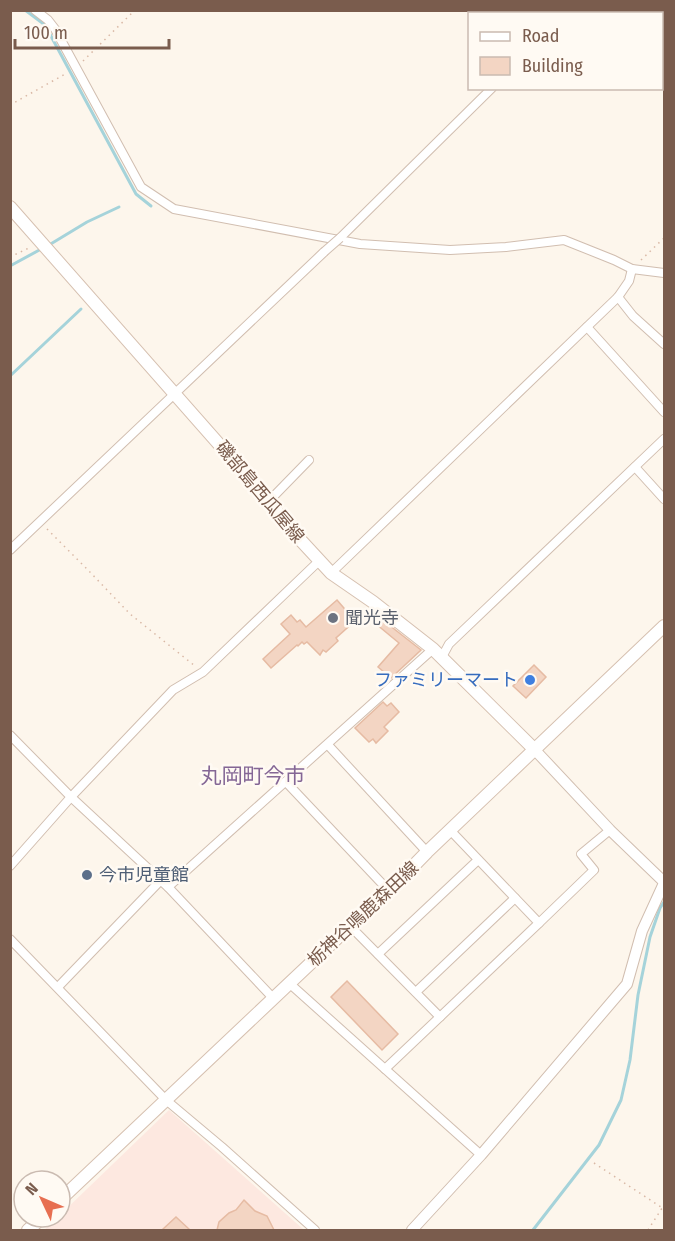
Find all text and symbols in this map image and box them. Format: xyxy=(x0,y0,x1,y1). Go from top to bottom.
scale bar xyxy=(15,12,170,50)
legend xyxy=(468,12,663,90)
text: 100 m xyxy=(24,22,68,44)
text: Road xyxy=(522,25,559,47)
text: Building xyxy=(522,55,583,77)
street label: 磯部島西瓜屋線 xyxy=(211,437,309,547)
place label: 聞光寺 xyxy=(345,607,399,629)
marker: 聞光寺 xyxy=(326,611,340,625)
place label: ファミリーマート xyxy=(374,669,518,691)
marker: ファミリーマート xyxy=(523,673,537,687)
district label: 丸岡町今市 xyxy=(201,763,306,789)
street label: 栃神谷鳴鹿森田線 xyxy=(303,857,423,971)
place label: 今市児童館 xyxy=(99,864,189,886)
marker: 今市児童館 xyxy=(80,868,94,882)
north arrow xyxy=(12,1169,72,1229)
text: N xyxy=(21,1179,42,1199)

